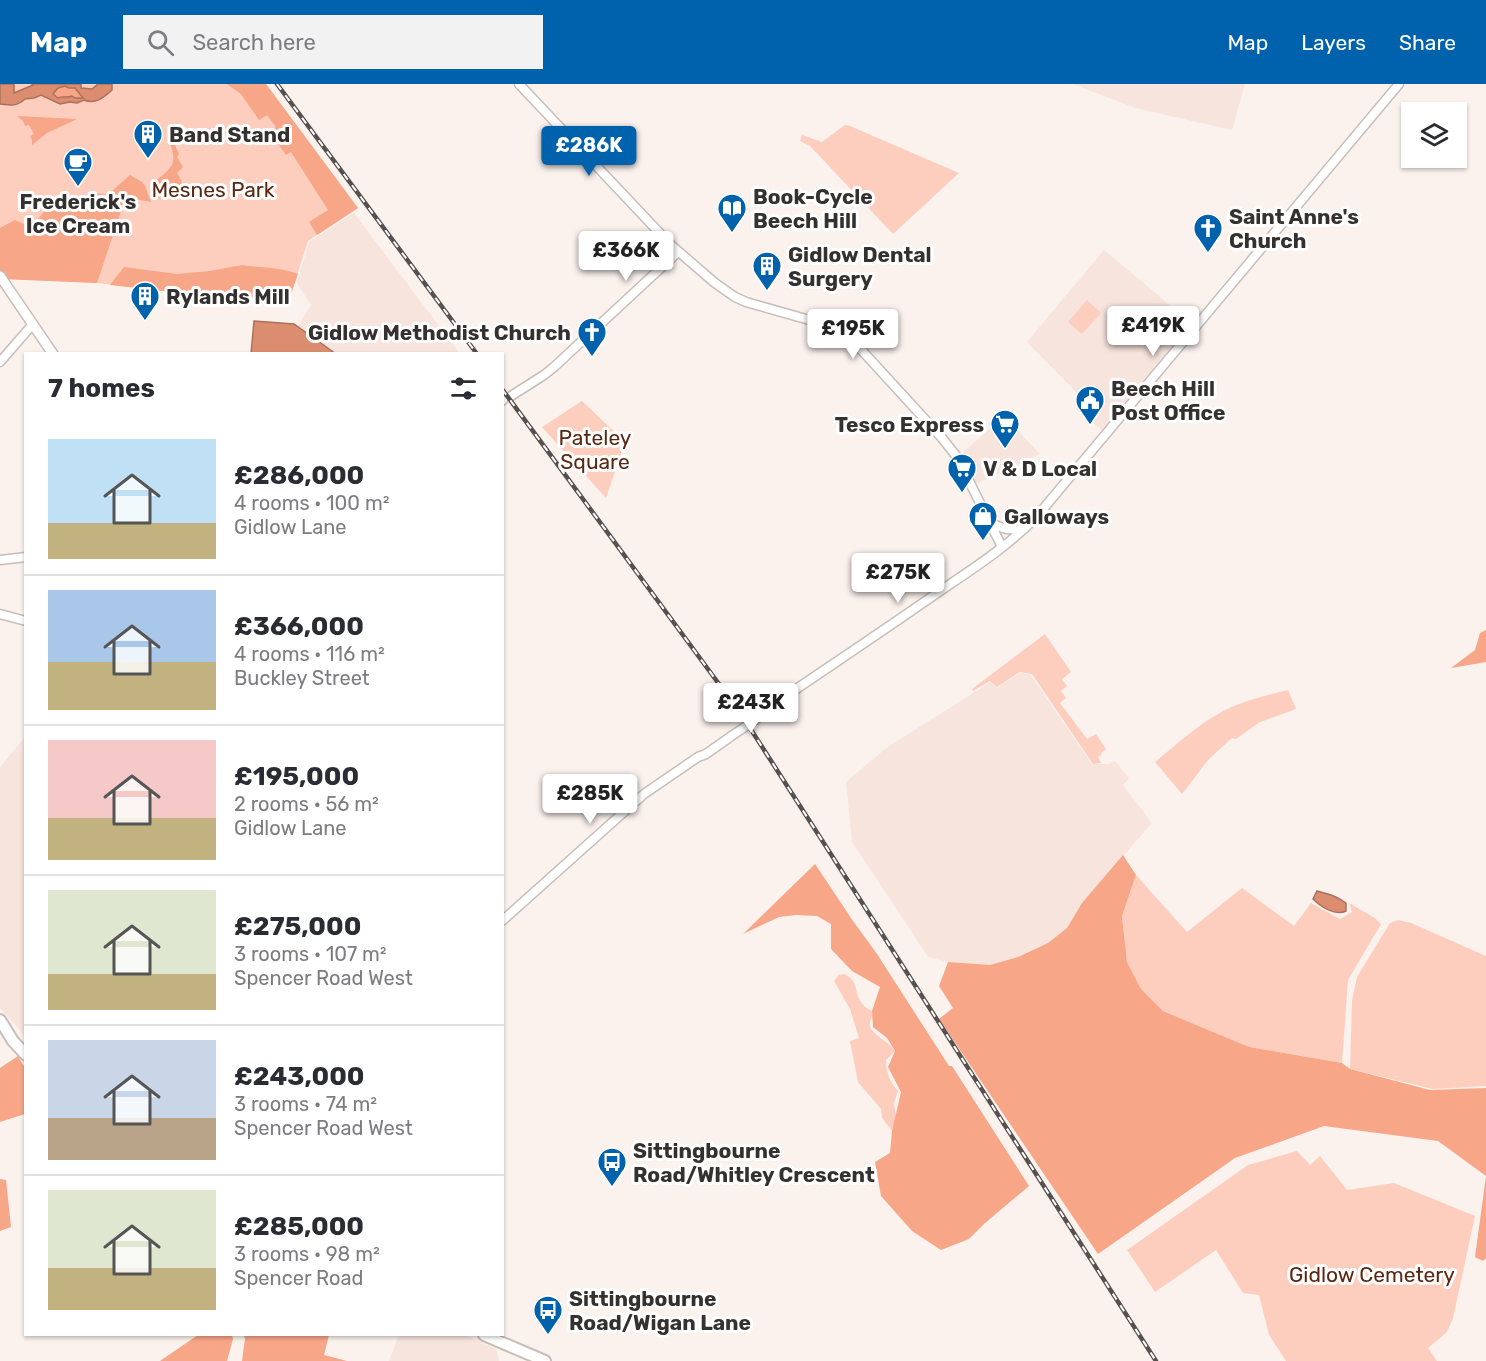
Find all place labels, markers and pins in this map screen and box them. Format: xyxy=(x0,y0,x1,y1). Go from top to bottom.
building icon: Band Stand xyxy=(132,118,164,160)
place label: Band Stand xyxy=(169,122,290,147)
pin: £286K xyxy=(547,126,631,177)
cafe icon: Frederick's Ice Cream xyxy=(62,146,94,188)
place label: Book-Cycle Beech Hill xyxy=(753,184,873,233)
place label: Frederick's Ice Cream xyxy=(20,189,136,238)
library icon: Book-Cycle Beech Hill xyxy=(716,192,748,234)
place label: Saint Anne's Church xyxy=(1229,204,1359,253)
church icon: Saint Anne's Church xyxy=(1192,212,1224,254)
pin: £366K xyxy=(584,231,668,282)
place label: Gidlow Dental Surgery xyxy=(788,242,932,291)
building icon: Gidlow Dental Surgery xyxy=(751,250,783,292)
building icon: Rylands Mill xyxy=(129,280,161,322)
place label: Rylands Mill xyxy=(166,284,290,309)
pin: £419K xyxy=(1111,306,1195,357)
pin: £195K xyxy=(811,309,895,360)
church icon: Gidlow Methodist Church xyxy=(576,316,608,358)
place label: Gidlow Methodist Church xyxy=(308,320,571,345)
place label: Beech Hill Post Office xyxy=(1111,376,1225,425)
public building icon: Beech Hill Post Office xyxy=(1074,384,1106,426)
supermarket icon: Tesco Express xyxy=(989,408,1021,450)
place label: Tesco Express xyxy=(835,412,984,437)
supermarket icon: V & D Local xyxy=(946,452,978,494)
place label: V & D Local xyxy=(983,456,1097,481)
shop icon: Galloways xyxy=(967,500,999,542)
place label: Galloways xyxy=(1004,504,1109,529)
pin: £275K xyxy=(856,553,940,604)
pin: £243K xyxy=(709,683,793,734)
pin: £285K xyxy=(548,774,632,825)
place label: Sittingbourne Road/Whitley Crescent xyxy=(633,1138,875,1187)
bus stop icon: Sittingbourne Road/Whitley Crescent xyxy=(596,1146,628,1188)
place label: Sittingbourne Road/Wigan Lane xyxy=(569,1286,751,1335)
bus stop icon: Sittingbourne Road/Wigan Lane xyxy=(532,1294,564,1336)

